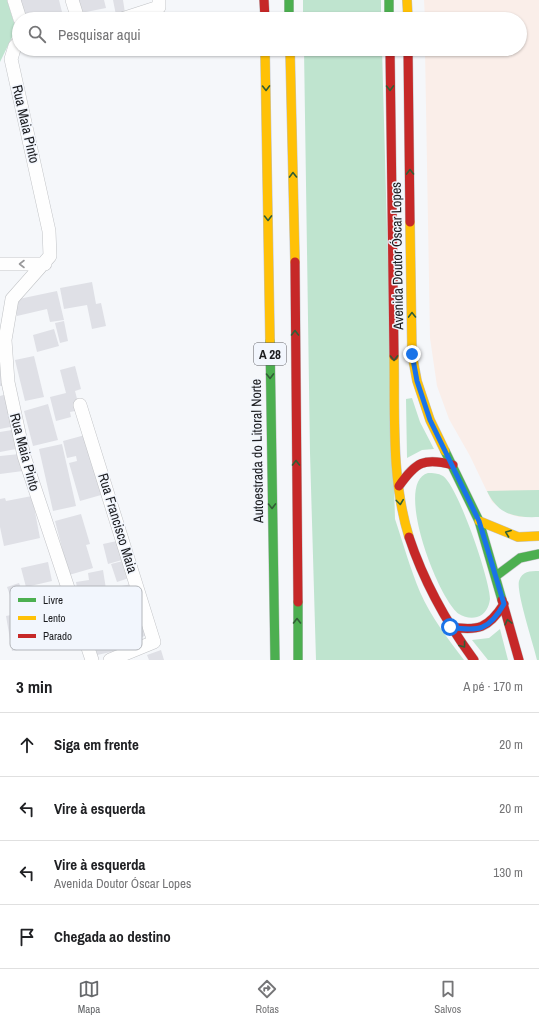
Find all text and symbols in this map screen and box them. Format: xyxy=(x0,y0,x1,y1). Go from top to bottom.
search box xyxy=(12,12,527,56)
icon: search xyxy=(26,23,48,45)
text: Pesquisar aqui xyxy=(58,24,141,45)
street label: Rua Maia Pinto xyxy=(8,83,44,165)
one-way arrow xyxy=(262,85,270,91)
one-way arrow xyxy=(386,85,394,91)
one-way arrow xyxy=(406,169,414,175)
one-way arrow xyxy=(289,172,297,178)
street label: Avenida Doutor Óscar Lopes xyxy=(387,182,407,331)
one-way arrow xyxy=(264,215,272,221)
one-way arrow xyxy=(19,260,25,268)
one-way arrow xyxy=(408,312,416,318)
one-way arrow xyxy=(291,330,299,336)
road number: A 28 xyxy=(254,343,286,365)
route end xyxy=(403,345,421,363)
one-way arrow xyxy=(390,355,398,361)
one-way arrow xyxy=(266,373,274,379)
street label: Autoestrada do Litoral Norte xyxy=(247,379,267,524)
street label: Rua Maia Pinto xyxy=(6,411,44,493)
one-way arrow xyxy=(292,460,300,466)
street label: Rua Francisco Maia xyxy=(94,471,142,576)
one-way arrow xyxy=(396,499,405,505)
one-way arrow xyxy=(268,503,276,509)
one-way arrow xyxy=(505,529,512,537)
legend xyxy=(10,586,142,650)
text: Livre xyxy=(43,593,63,607)
text: Lento xyxy=(43,611,66,625)
one-way arrow xyxy=(293,618,301,624)
route start xyxy=(441,618,459,636)
one-way arrow xyxy=(505,619,513,626)
text: Parado xyxy=(43,629,72,643)
one-way arrow xyxy=(458,641,466,648)
text: 3 min xyxy=(16,675,52,698)
text: A pé · 170 m xyxy=(463,678,523,695)
icon: ahead xyxy=(16,734,38,756)
text: Siga em frente xyxy=(54,734,139,755)
text: 20 m xyxy=(499,736,523,753)
icon: left xyxy=(16,798,38,820)
text: Vire à esquerda xyxy=(54,798,145,819)
text: 20 m xyxy=(499,800,523,817)
text: Vire à esquerda xyxy=(54,854,145,875)
icon: left xyxy=(16,862,38,884)
text: 130 m xyxy=(493,864,523,881)
text: Avenida Doutor Óscar Lopes xyxy=(54,875,191,892)
icon: arrive xyxy=(16,926,38,948)
text: Chegada ao destino xyxy=(54,926,171,947)
tab: Mapa xyxy=(78,978,100,1016)
tab: Rotas xyxy=(255,978,279,1016)
tab: Salvos xyxy=(434,978,461,1016)

